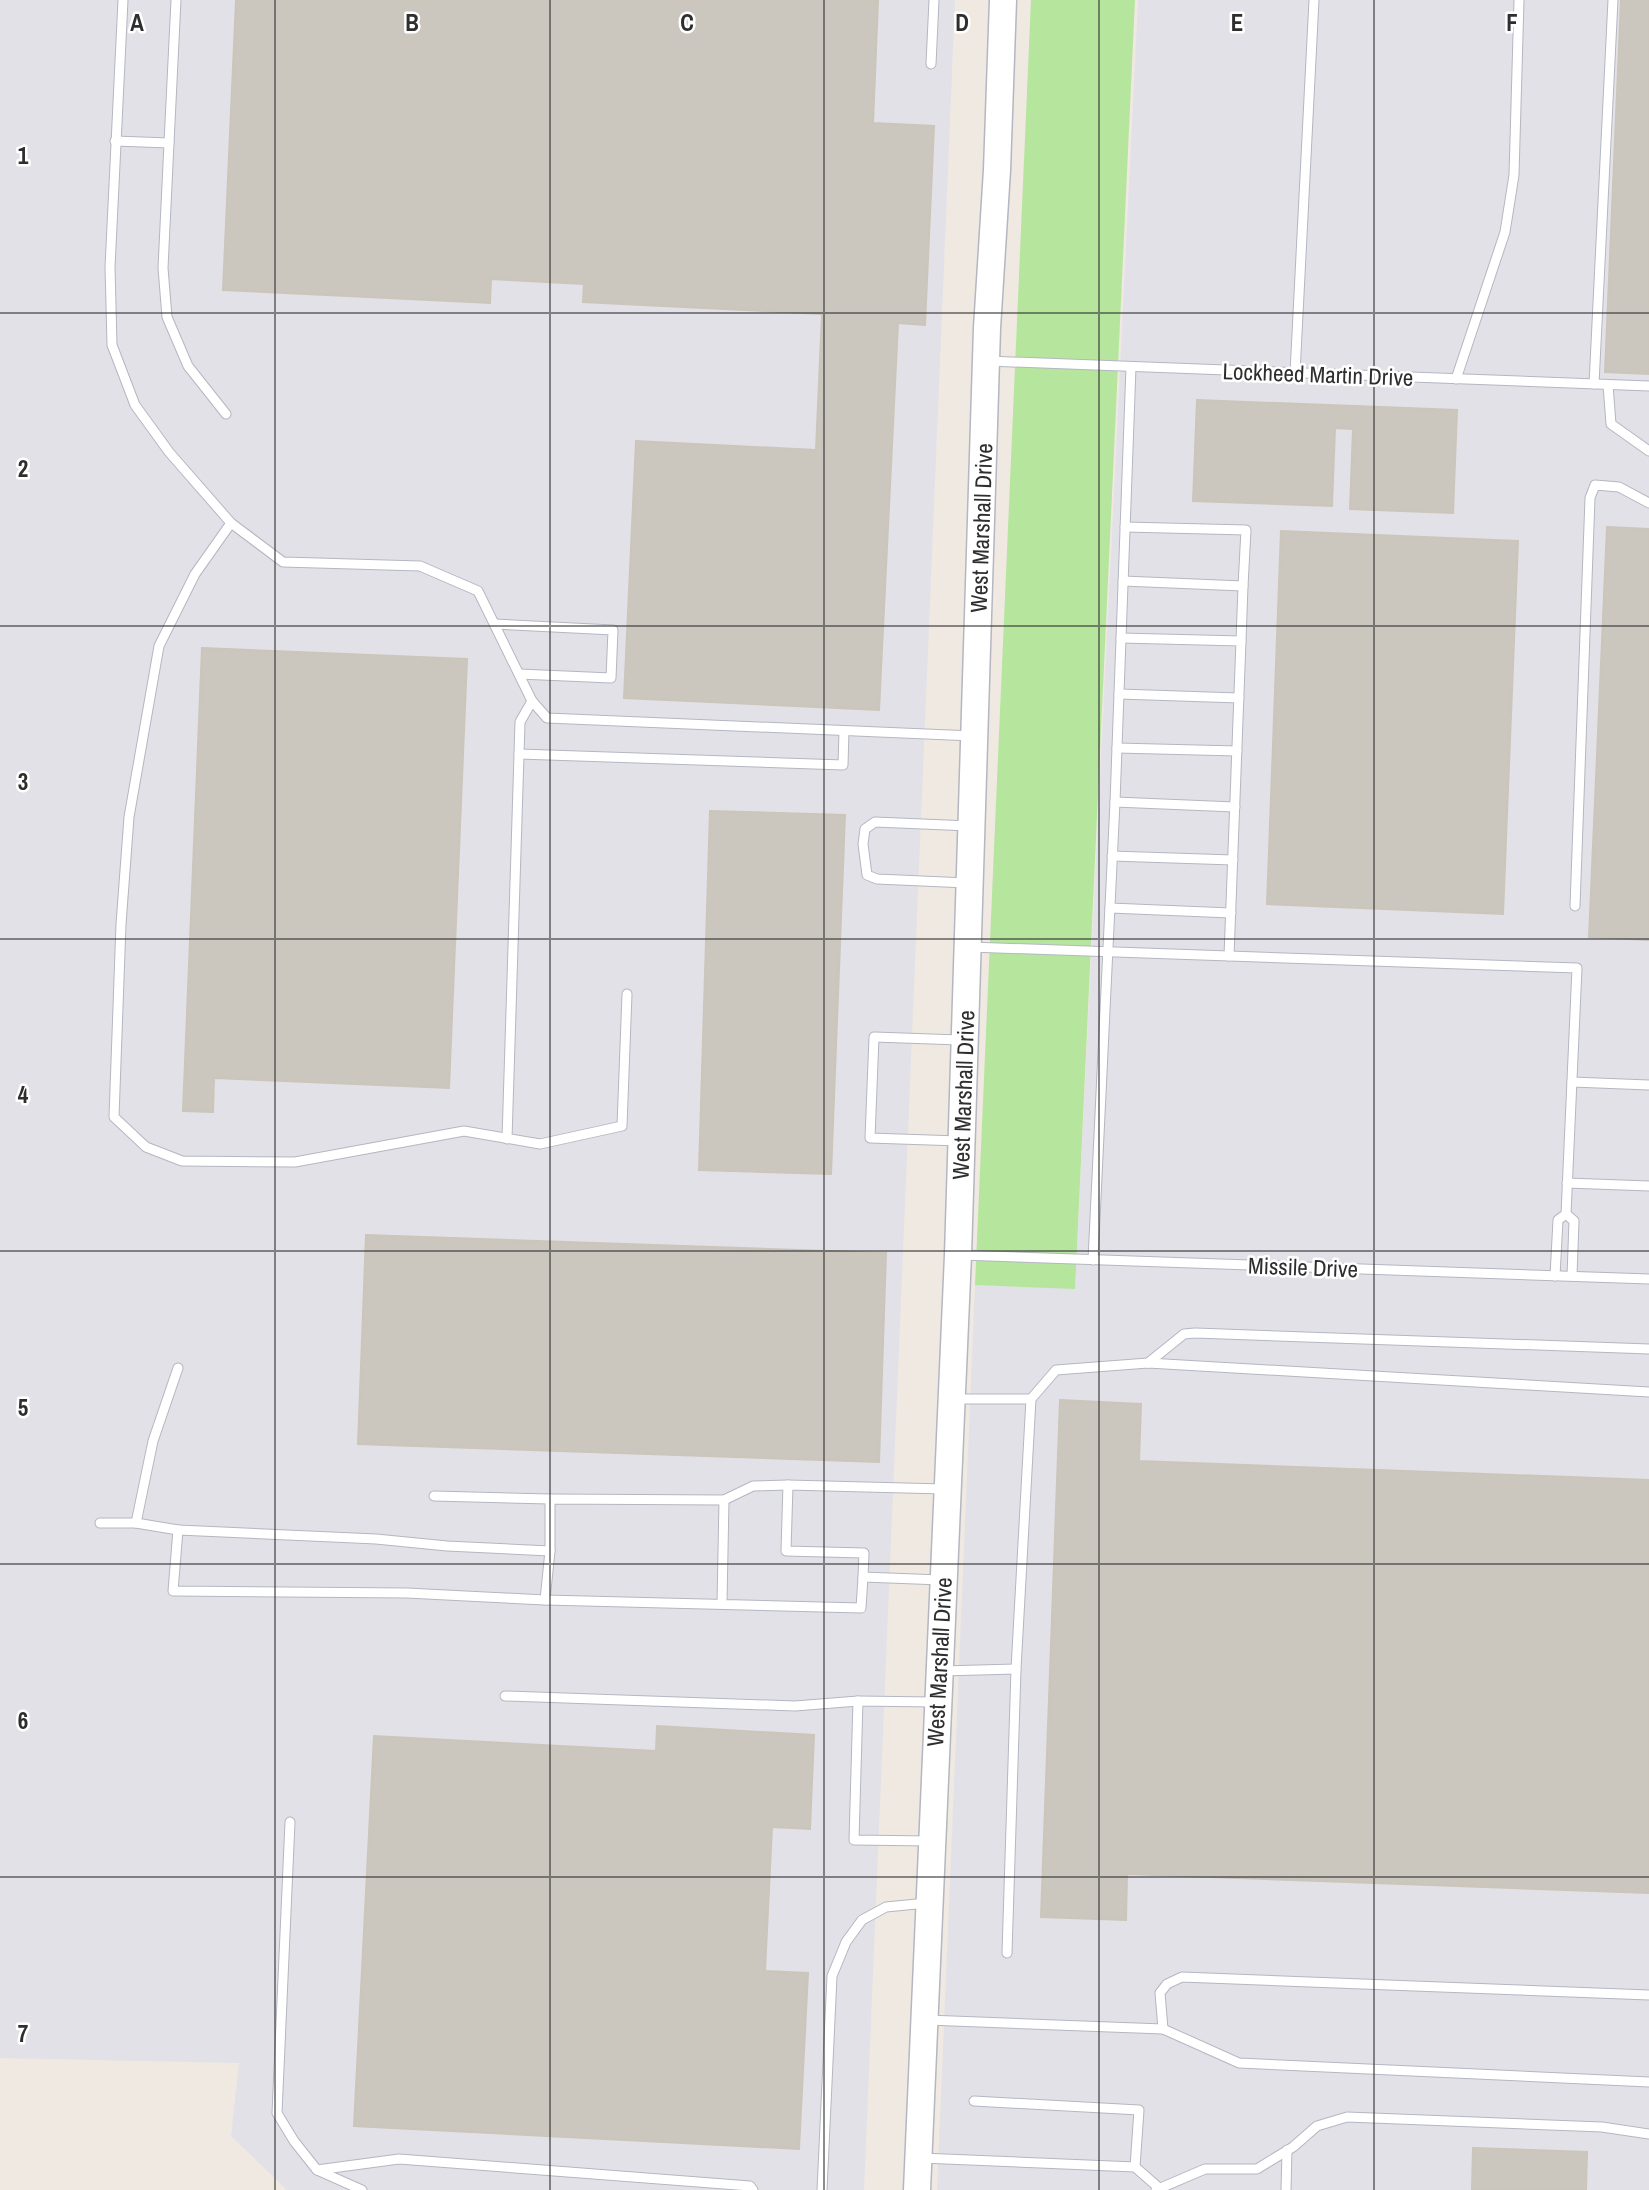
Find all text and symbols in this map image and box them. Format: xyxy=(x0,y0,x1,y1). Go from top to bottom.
text: A xyxy=(130,7,144,38)
text: B xyxy=(405,7,419,38)
text: C xyxy=(680,7,694,38)
text: D xyxy=(955,7,969,38)
text: E xyxy=(1231,7,1243,38)
text: F xyxy=(1506,7,1518,38)
text: 1 xyxy=(18,140,29,171)
street label: Lockheed Martin Drive xyxy=(1222,355,1414,393)
street label: West Marshall Drive xyxy=(963,443,999,613)
text: 2 xyxy=(18,453,28,484)
text: 3 xyxy=(18,766,28,797)
street label: West Marshall Drive xyxy=(945,1010,981,1180)
text: 4 xyxy=(18,1079,29,1110)
street label: Missile Drive xyxy=(1247,1250,1359,1284)
text: 5 xyxy=(18,1392,28,1423)
street label: West Marshall Drive xyxy=(919,1577,959,1747)
text: 6 xyxy=(18,1705,28,1736)
text: 7 xyxy=(18,2018,28,2049)

